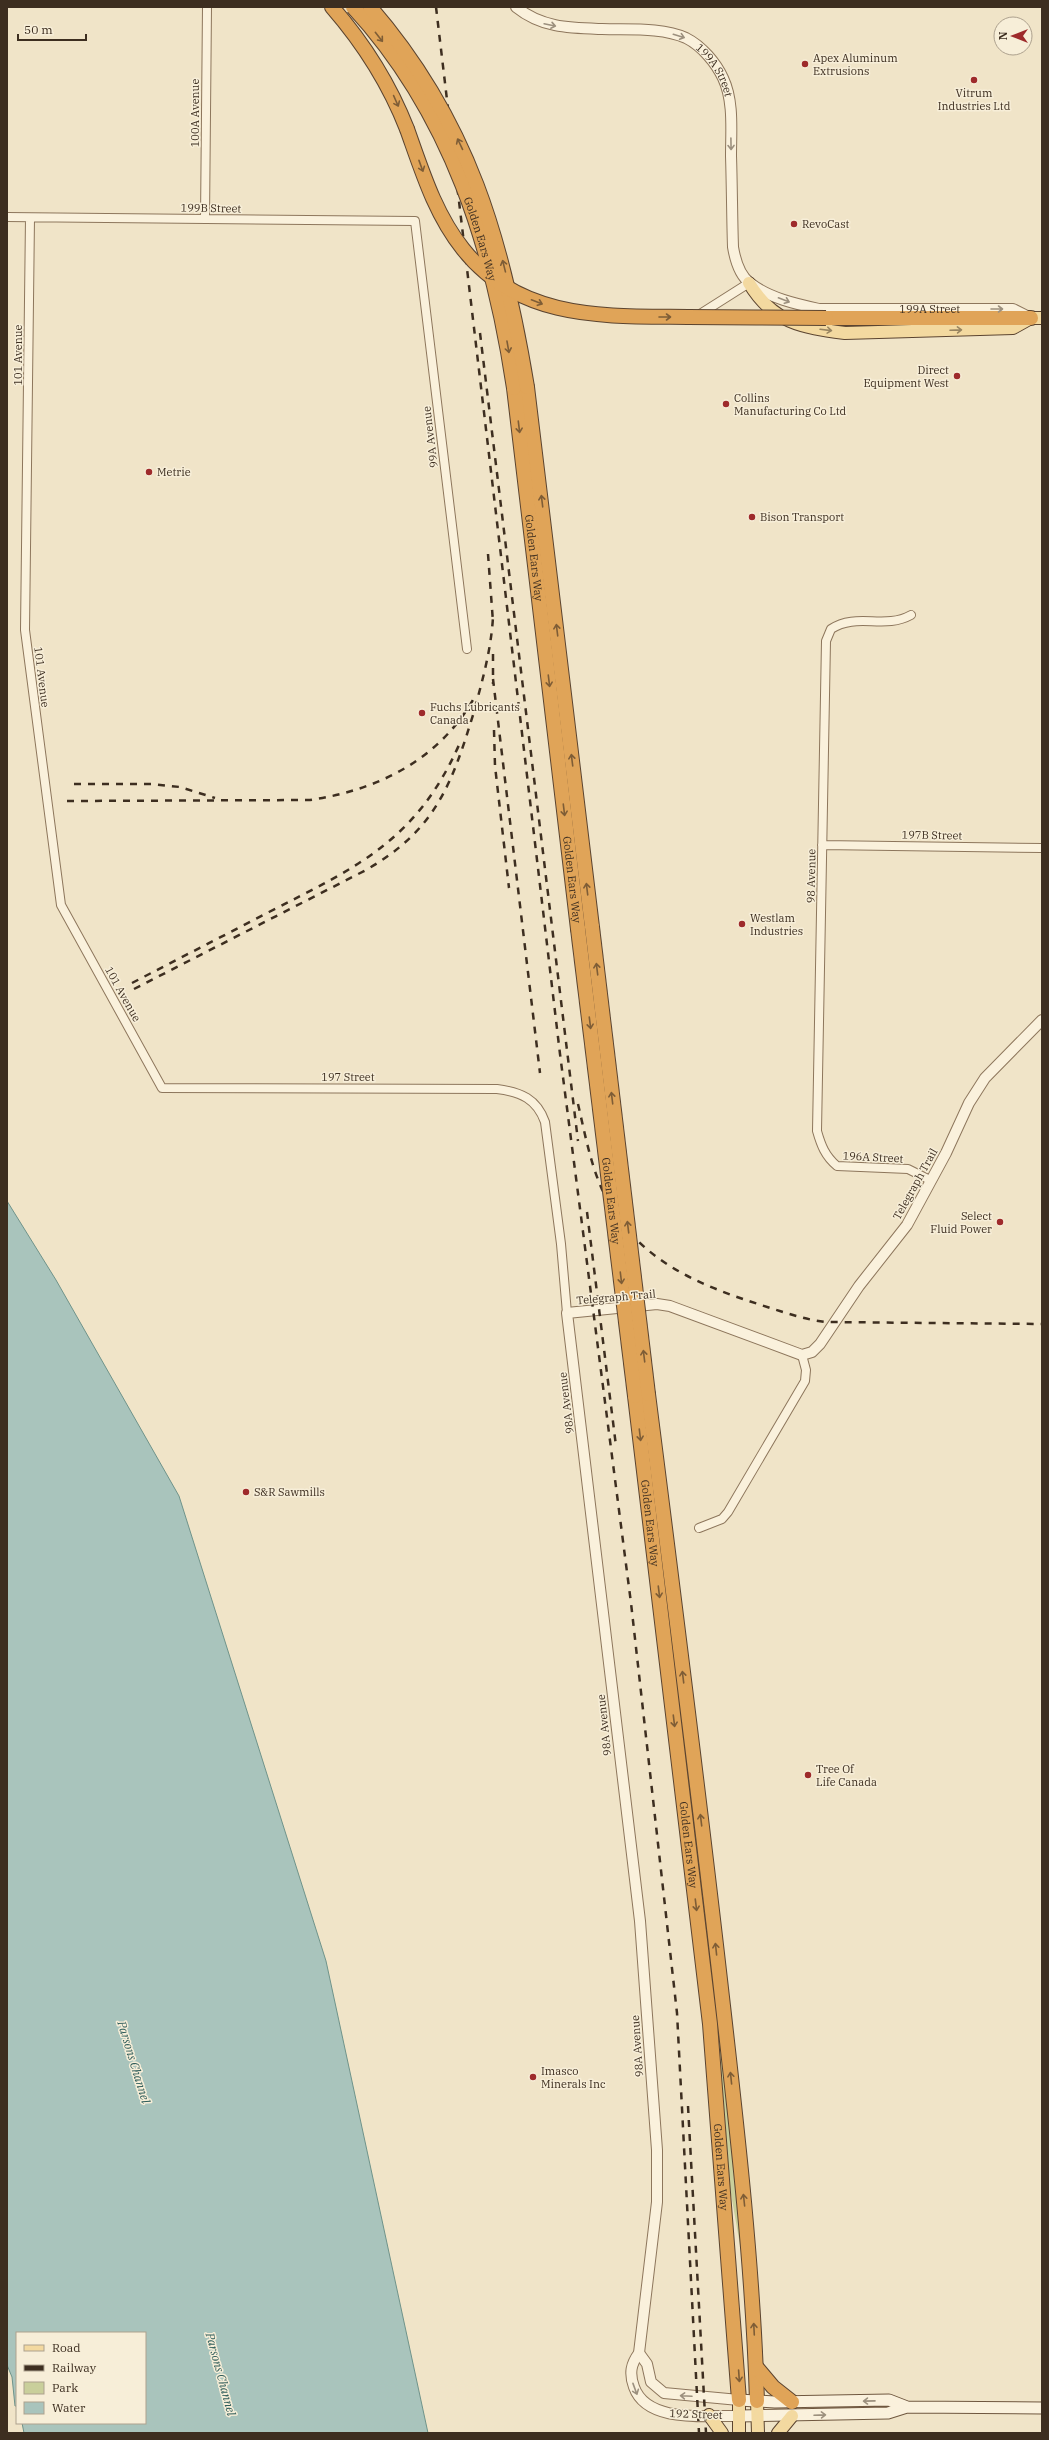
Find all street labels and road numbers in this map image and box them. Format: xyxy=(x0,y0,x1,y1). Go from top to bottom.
street label: 199A Street xyxy=(693,40,736,98)
street label: 100A Avenue xyxy=(188,79,202,147)
street label: Golden Ears Way xyxy=(461,195,500,283)
street label: 199B Street xyxy=(181,200,242,216)
street label: 199A Street xyxy=(899,302,960,316)
street label: 101 Avenue xyxy=(11,324,25,386)
street label: 99A Avenue xyxy=(419,405,441,469)
street label: Golden Ears Way xyxy=(522,514,546,602)
street label: 101 Avenue xyxy=(31,646,53,708)
street label: 197B Street xyxy=(902,827,963,843)
street label: Golden Ears Way xyxy=(560,835,584,924)
street label: 98 Avenue xyxy=(804,849,818,903)
street label: 101 Avenue xyxy=(102,964,144,1024)
street label: 197 Street xyxy=(321,1070,375,1084)
street label: Telegraph Trail xyxy=(890,1146,940,1222)
street label: 196A Street xyxy=(842,1148,904,1166)
street label: Golden Ears Way xyxy=(599,1157,623,1245)
street label: Telegraph Trail xyxy=(576,1287,656,1307)
street label: 98A Avenue xyxy=(555,1371,577,1435)
street label: Golden Ears Way xyxy=(638,1479,662,1567)
street label: 98A Avenue xyxy=(594,1693,614,1757)
street label: Golden Ears Way xyxy=(676,1801,701,1889)
street label: 98A Avenue xyxy=(628,2015,646,2077)
street label: Golden Ears Way xyxy=(711,2123,731,2211)
street label: 192 Street xyxy=(669,2406,723,2422)

